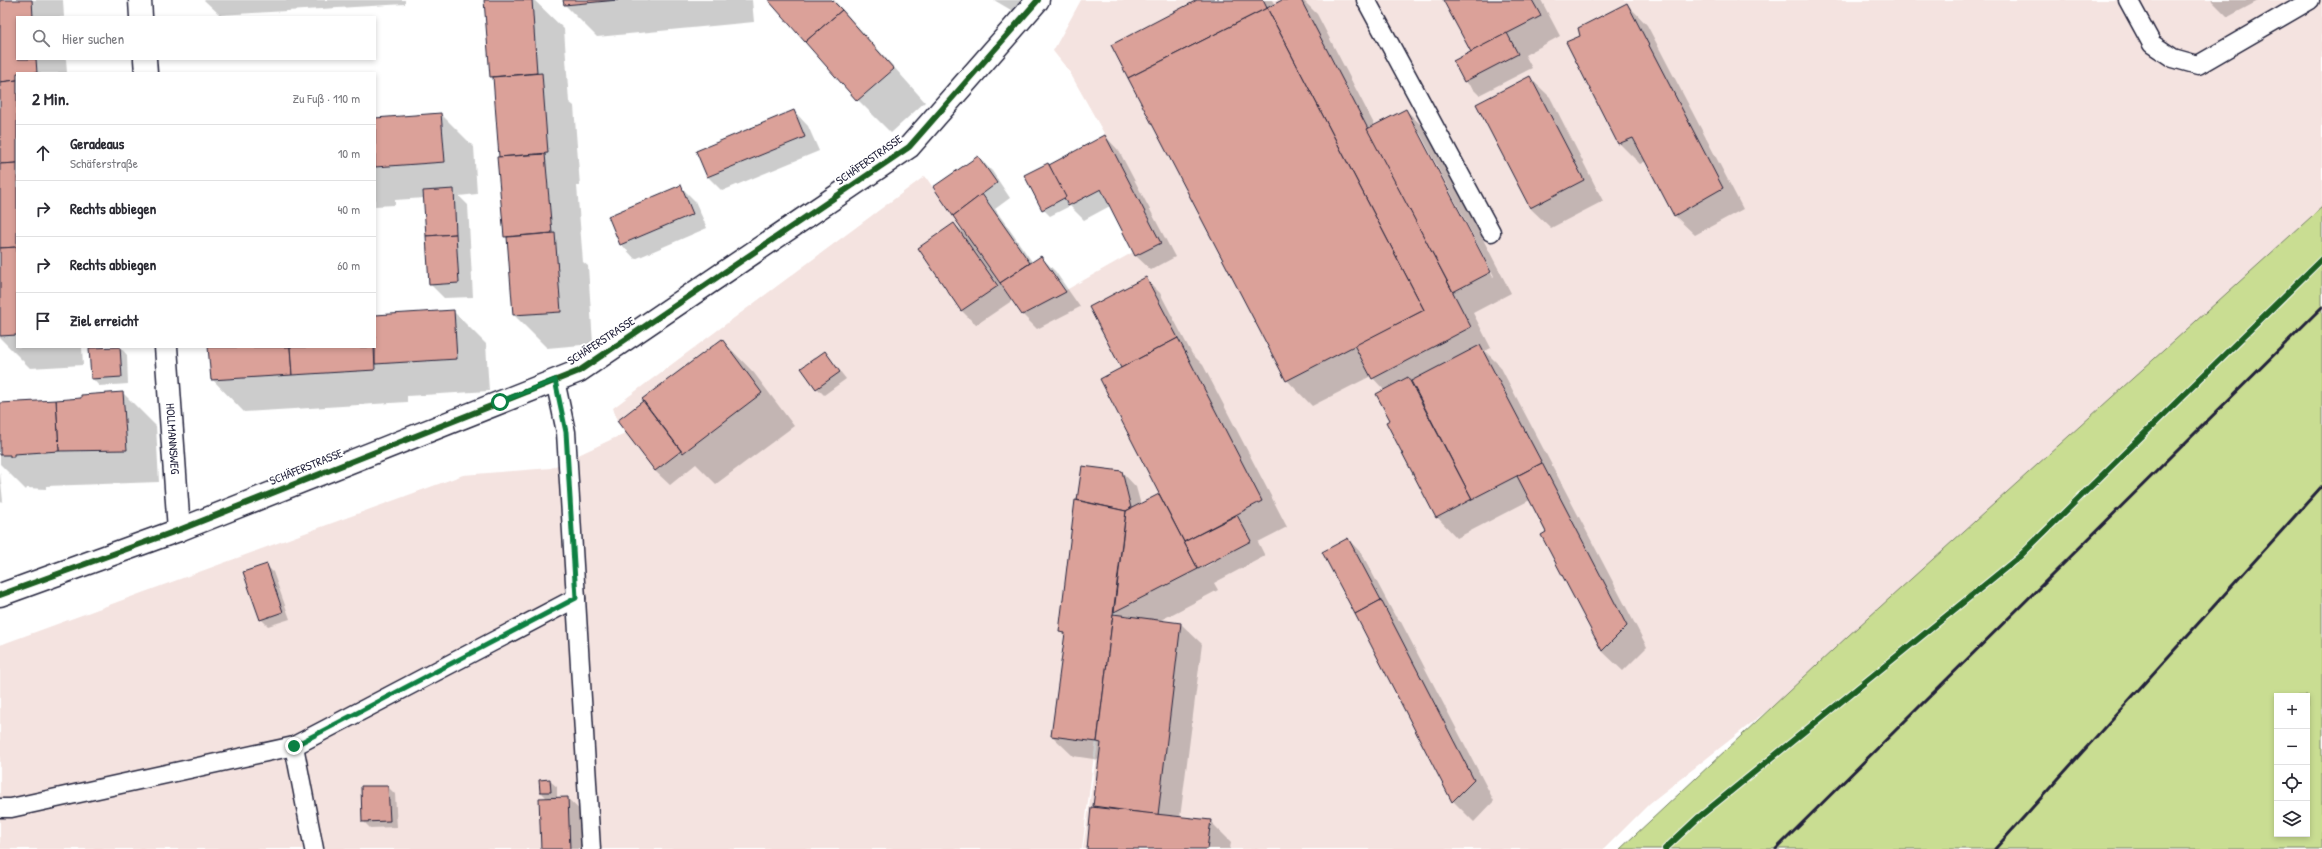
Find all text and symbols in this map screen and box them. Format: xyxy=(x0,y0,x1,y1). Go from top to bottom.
search box xyxy=(16,16,376,60)
icon: search xyxy=(30,27,52,49)
text: Hier suchen xyxy=(62,28,124,49)
text: 2 Min. xyxy=(32,87,69,110)
text: Zu Fuß · 110 m xyxy=(293,89,360,107)
street label: SCHÄFERSTRASSE xyxy=(832,130,906,189)
text: Geradeaus xyxy=(70,133,124,154)
icon: ahead xyxy=(32,142,54,164)
text: 10 m xyxy=(338,144,360,162)
text: Schäferstraße xyxy=(70,154,138,172)
icon: right xyxy=(32,198,54,220)
text: Rechts abbiegen xyxy=(70,198,156,219)
text: 40 m xyxy=(337,200,360,218)
icon: right xyxy=(32,254,54,276)
text: Rechts abbiegen xyxy=(70,254,156,275)
text: 60 m xyxy=(337,256,360,274)
icon: arrive xyxy=(32,310,54,332)
text: Ziel erreicht xyxy=(70,310,139,331)
street label: SCHÄFERSTRASSE xyxy=(564,312,638,369)
route start xyxy=(491,393,509,411)
street label: HOLLMANNSWEG xyxy=(162,403,184,475)
street label: SCHÄFERSTRASSE xyxy=(267,444,346,489)
map controls xyxy=(2274,693,2310,837)
button: + xyxy=(2274,693,2310,729)
button: − xyxy=(2274,729,2310,765)
route end xyxy=(285,737,303,755)
button: locate xyxy=(2274,765,2310,801)
button: layers xyxy=(2274,801,2310,837)

